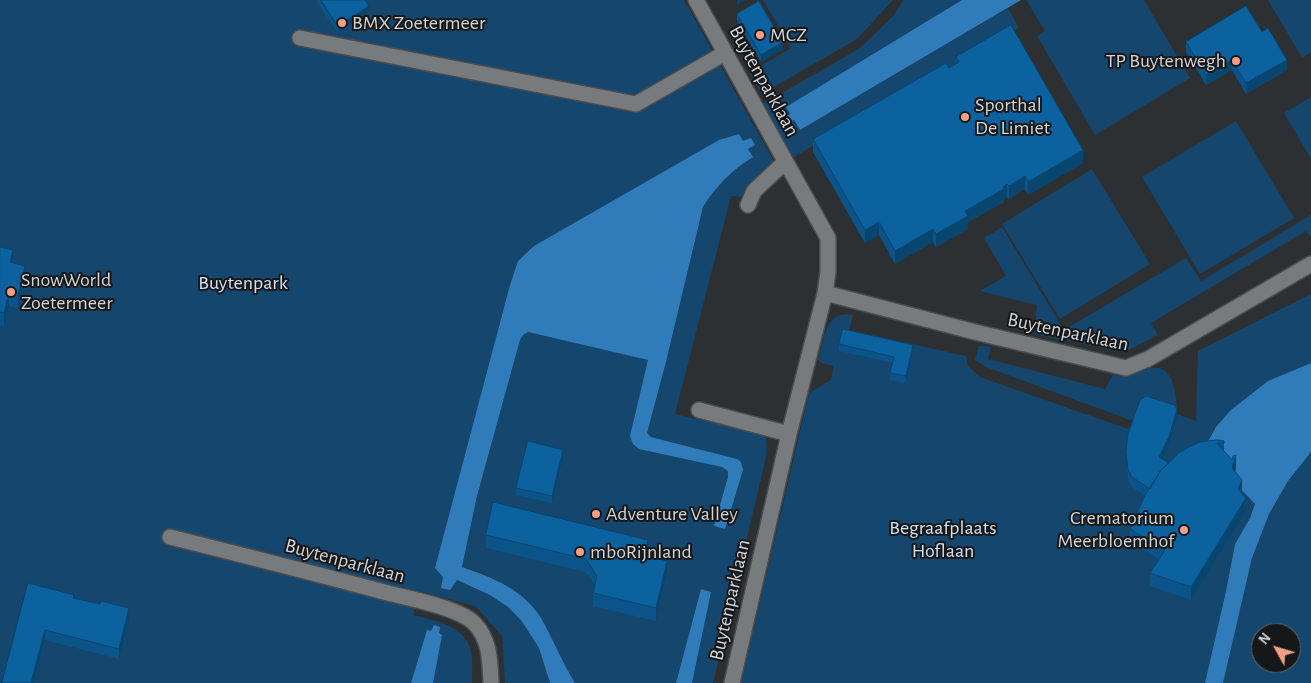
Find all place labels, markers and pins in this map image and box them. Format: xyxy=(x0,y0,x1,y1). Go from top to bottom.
place label: BMX Zoetermeer xyxy=(352,11,485,35)
marker: BMX Zoetermeer xyxy=(336,17,348,29)
place label: MCZ xyxy=(770,23,807,47)
marker: MCZ xyxy=(754,29,766,41)
place label: TP Buytenwegh xyxy=(1106,49,1226,73)
marker: TP Buytenwegh xyxy=(1230,55,1242,67)
place label: Sporthal De Limiet xyxy=(975,93,1050,140)
marker: Sporthal De Limiet xyxy=(959,111,971,123)
place label: SnowWorld Zoetermeer xyxy=(21,268,113,315)
marker: SnowWorld Zoetermeer xyxy=(5,286,17,298)
place label: Adventure Valley xyxy=(606,502,738,526)
place label: Crematorium Meerbloemhof xyxy=(1058,506,1174,553)
marker: Adventure Valley xyxy=(590,508,602,520)
marker: Crematorium Meerbloemhof xyxy=(1178,524,1190,536)
place label: mboRijnland xyxy=(590,540,692,564)
marker: mboRijnland xyxy=(574,546,586,558)

